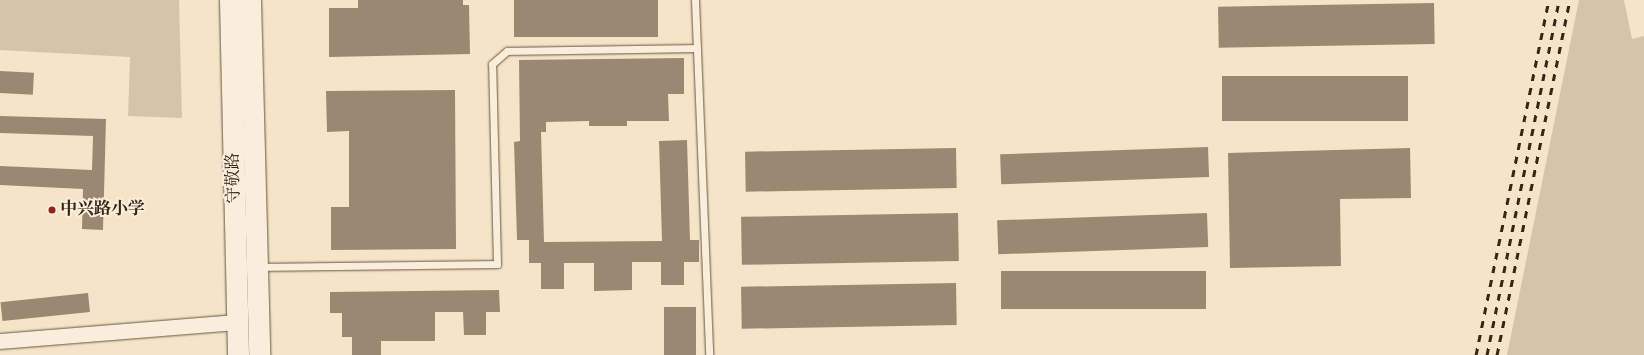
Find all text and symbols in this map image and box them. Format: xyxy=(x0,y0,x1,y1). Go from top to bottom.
street label: 守敬路 xyxy=(223,152,245,204)
place label: 中兴路小学 xyxy=(60,200,145,220)
marker: 中兴路小学 xyxy=(47,205,57,215)

